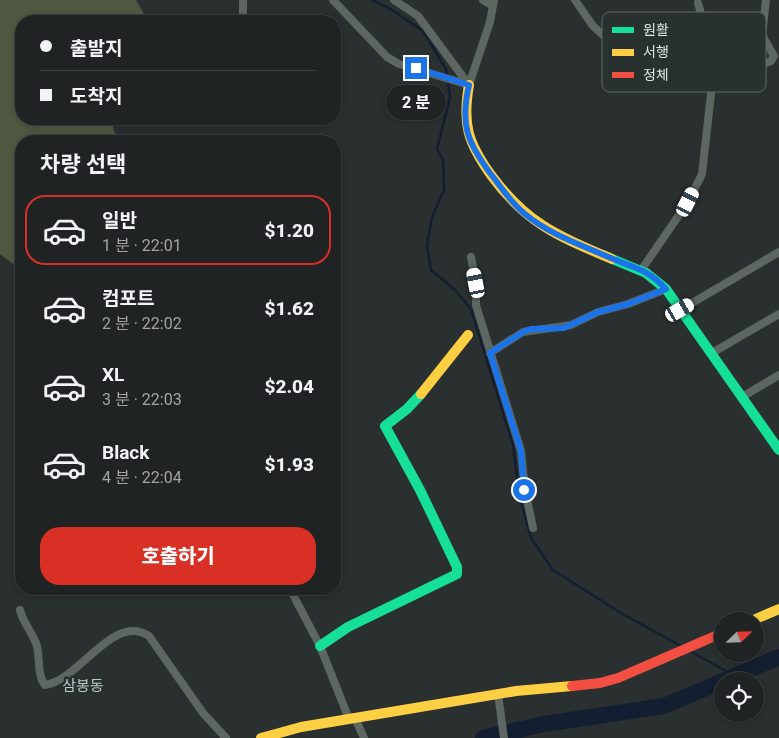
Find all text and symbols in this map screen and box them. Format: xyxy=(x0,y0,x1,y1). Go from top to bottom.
legend xyxy=(602,12,766,92)
text: 원활 xyxy=(643,22,669,38)
text: 출발지 xyxy=(70,37,122,60)
text: 서행 xyxy=(643,44,669,60)
route end xyxy=(405,57,427,79)
text: 정체 xyxy=(643,67,669,83)
text: 도착지 xyxy=(70,85,122,108)
callout: 2 분 xyxy=(386,86,446,120)
text: 2 분 xyxy=(402,93,430,112)
text: 차량 선택 xyxy=(40,152,126,177)
car xyxy=(674,185,701,219)
icon: car xyxy=(42,208,87,253)
text: 일반 xyxy=(102,209,137,232)
text: $1.20 xyxy=(265,219,314,242)
text: 1 분 · 22:01 xyxy=(102,236,182,255)
car xyxy=(465,267,486,299)
icon: car xyxy=(42,286,87,331)
text: 컴포트 xyxy=(102,287,154,310)
car xyxy=(663,296,696,324)
text: $1.62 xyxy=(265,297,314,320)
text: 2 분 · 22:02 xyxy=(102,314,182,333)
text: XL xyxy=(102,363,124,386)
icon: car xyxy=(42,364,87,409)
text: $2.04 xyxy=(265,375,314,398)
text: 3 분 · 22:03 xyxy=(102,390,182,409)
text: Black xyxy=(102,441,149,464)
icon: car xyxy=(42,442,87,487)
text: $1.93 xyxy=(265,453,314,476)
text: 4 분 · 22:04 xyxy=(102,468,182,487)
route start xyxy=(513,479,535,501)
button: 호출하기 xyxy=(40,527,316,585)
north arrow xyxy=(714,612,764,662)
map controls xyxy=(714,612,764,722)
button: locate xyxy=(714,672,764,722)
district label: 삼봉동 xyxy=(62,677,104,695)

